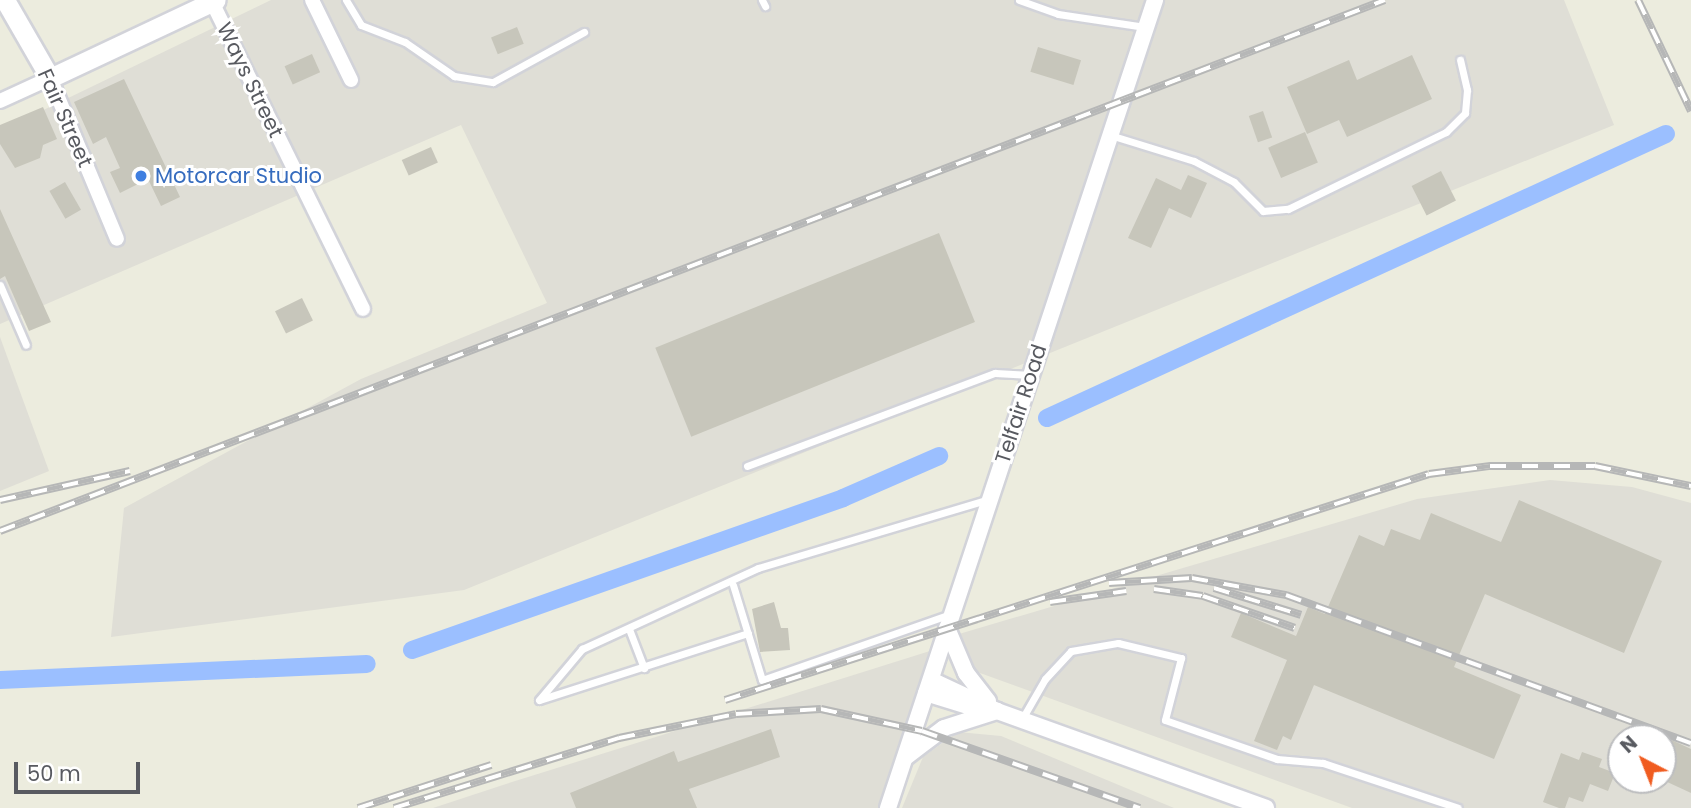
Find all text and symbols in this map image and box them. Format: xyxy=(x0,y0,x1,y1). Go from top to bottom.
street label: Ways Street xyxy=(211,18,289,142)
street label: Fair Street xyxy=(32,65,98,171)
place label: Motorcar Studio xyxy=(155,163,322,189)
marker: Motorcar Studio xyxy=(133,168,149,184)
street label: Telfair Road xyxy=(990,341,1052,467)
north arrow xyxy=(1607,724,1677,794)
text: N xyxy=(1615,730,1643,759)
scale bar xyxy=(18,748,144,792)
text: 50 m xyxy=(27,759,81,788)

